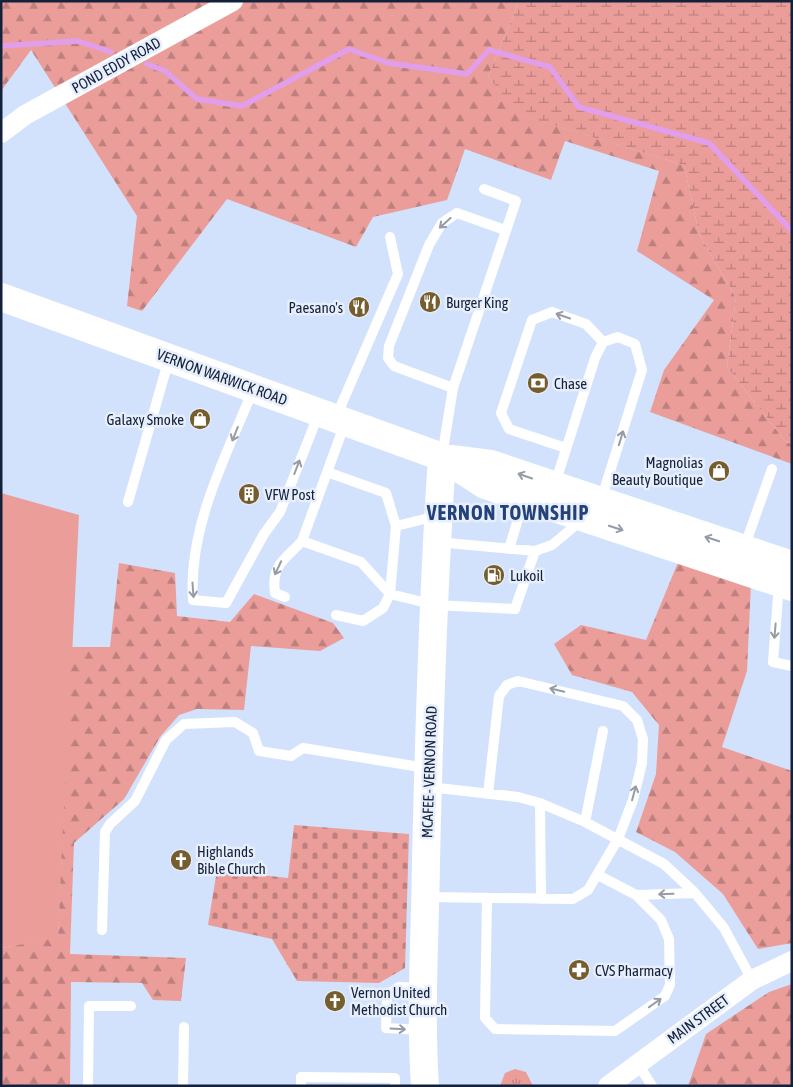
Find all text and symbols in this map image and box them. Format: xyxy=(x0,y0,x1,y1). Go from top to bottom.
street label: POND EDDY ROAD xyxy=(69,34,163,96)
one-way arrow xyxy=(439,217,452,228)
restaurant icon: Burger King xyxy=(418,290,442,314)
place label: Burger King xyxy=(446,294,509,311)
restaurant icon: Paesano's xyxy=(347,295,371,319)
place label: Paesano's xyxy=(288,299,343,316)
one-way arrow xyxy=(556,311,572,320)
street label: VERNON WARWICK ROAD xyxy=(154,345,290,409)
bank icon: Chase xyxy=(526,371,550,395)
place label: Chase xyxy=(554,375,587,392)
shop icon: Galaxy Smoke xyxy=(188,407,212,431)
place label: Galaxy Smoke xyxy=(107,411,184,428)
one-way arrow xyxy=(230,426,240,441)
one-way arrow xyxy=(617,431,626,447)
place label: Magnolias Beauty Boutique xyxy=(612,454,703,488)
one-way arrow xyxy=(294,459,303,474)
shop icon: Magnolias Beauty Boutique xyxy=(707,459,731,483)
one-way arrow xyxy=(518,471,533,480)
building icon: VFW Post xyxy=(237,482,261,506)
place label: VFW Post xyxy=(265,486,315,503)
district label: VERNON TOWNSHIP xyxy=(426,501,589,524)
one-way arrow xyxy=(607,524,623,534)
one-way arrow xyxy=(705,533,721,543)
one-way arrow xyxy=(272,560,282,575)
fuel station icon: Lukoil xyxy=(482,563,506,587)
place label: Lukoil xyxy=(510,567,544,584)
one-way arrow xyxy=(188,581,197,597)
one-way arrow xyxy=(771,623,780,639)
one-way arrow xyxy=(549,685,565,694)
street label: MCAFEE - VERNON ROAD xyxy=(418,706,440,838)
one-way arrow xyxy=(630,785,640,801)
place label: Highlands Bible Church xyxy=(197,843,266,877)
church icon: Highlands Bible Church xyxy=(169,848,193,872)
one-way arrow xyxy=(658,889,674,899)
pharmacy icon: CVS Pharmacy xyxy=(567,958,591,982)
place label: CVS Pharmacy xyxy=(595,962,673,979)
place label: Vernon United Methodist Church xyxy=(351,984,447,1018)
church icon: Vernon United Methodist Church xyxy=(323,989,347,1013)
street label: MAIN STREET xyxy=(664,991,732,1047)
one-way arrow xyxy=(648,998,662,1008)
one-way arrow xyxy=(389,1025,405,1034)

